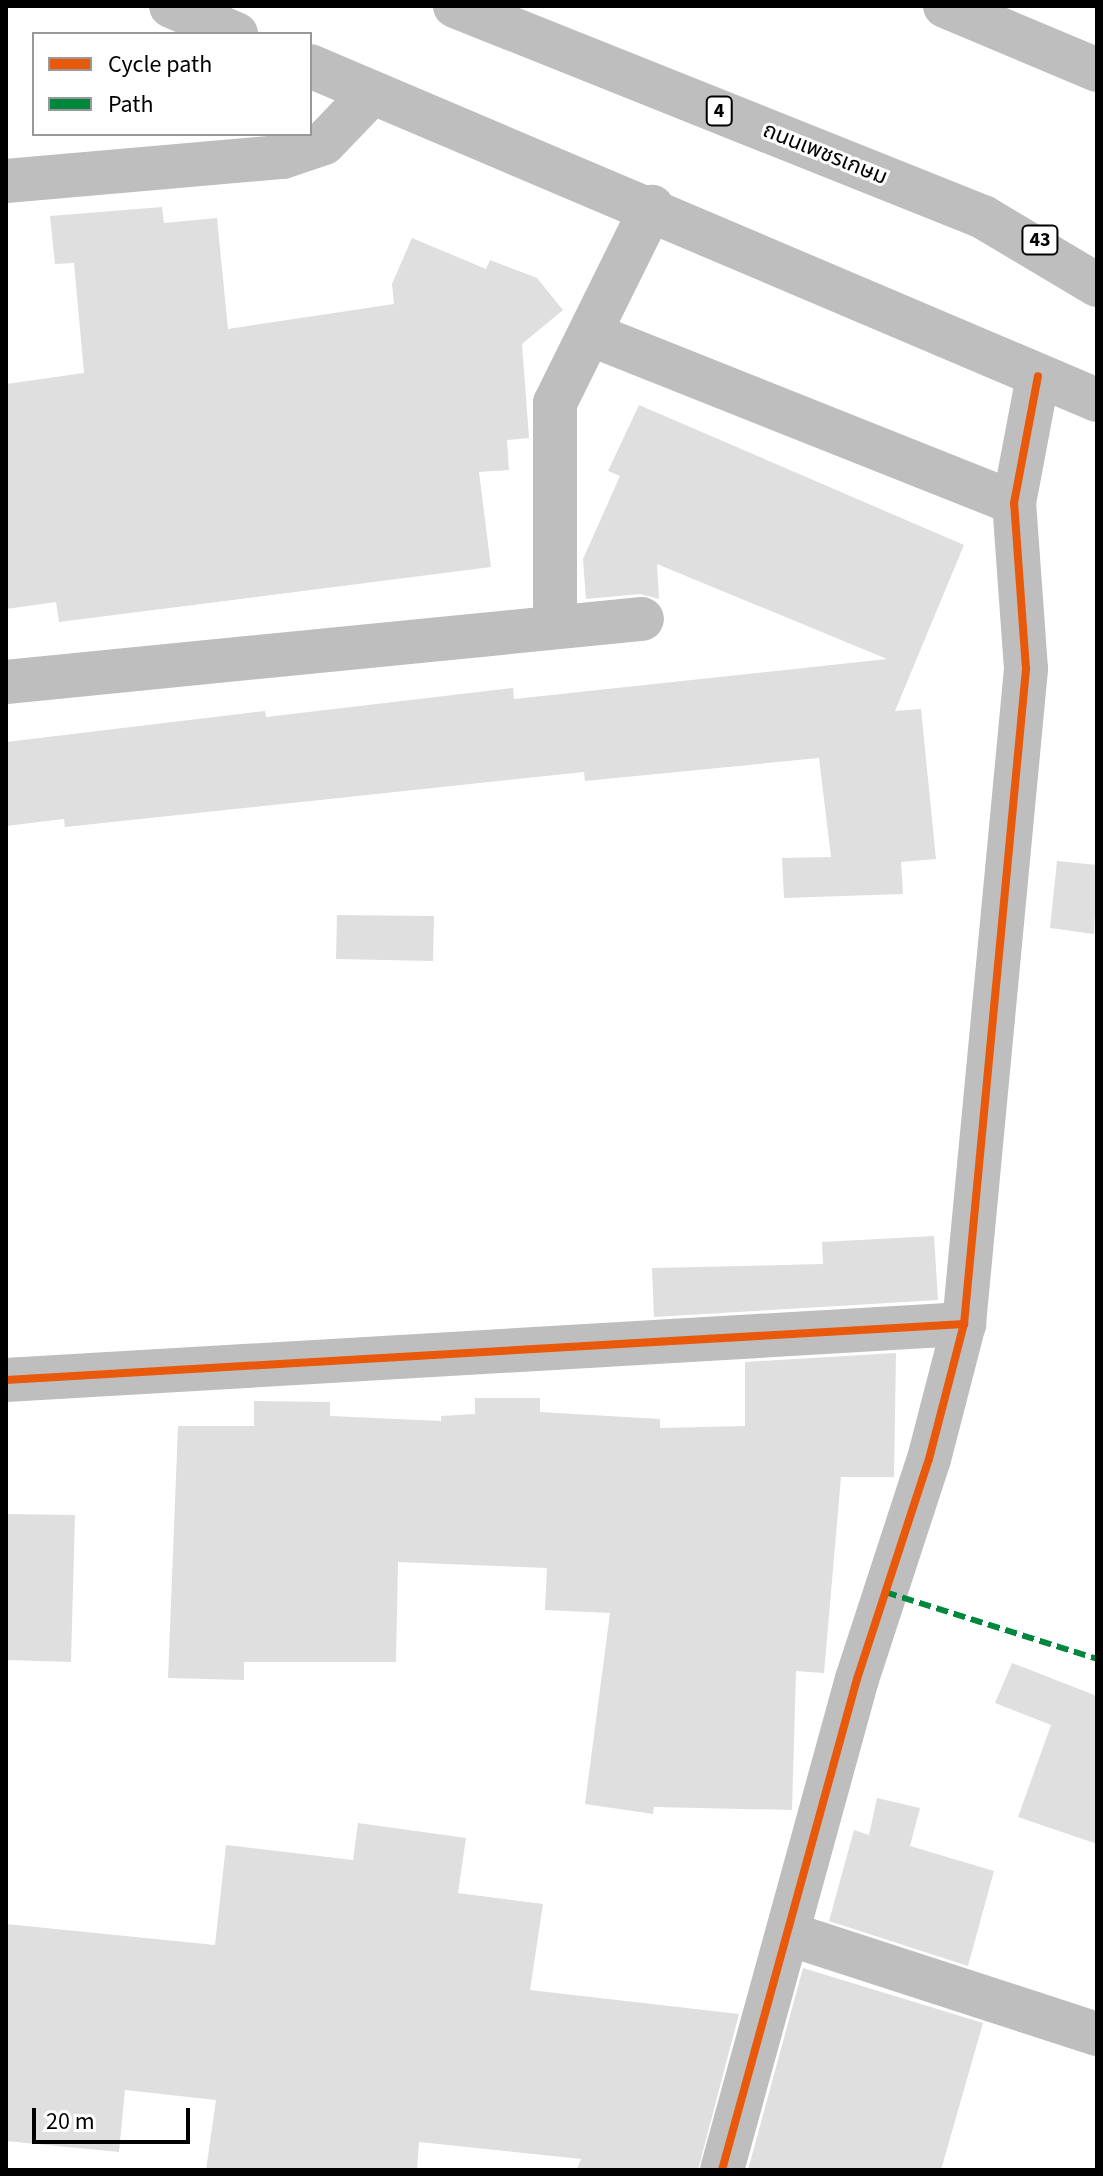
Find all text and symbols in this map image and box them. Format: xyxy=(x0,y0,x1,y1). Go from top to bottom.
legend xyxy=(32,32,312,136)
text: Cycle path xyxy=(108,47,212,82)
text: Path xyxy=(108,87,154,122)
road number: 4 xyxy=(705,95,733,127)
street label: ถนนเพชรเกษม xyxy=(759,117,891,191)
road number: 43 xyxy=(1020,224,1060,256)
scale bar xyxy=(36,2092,194,2142)
text: 20 m xyxy=(46,2104,95,2139)

